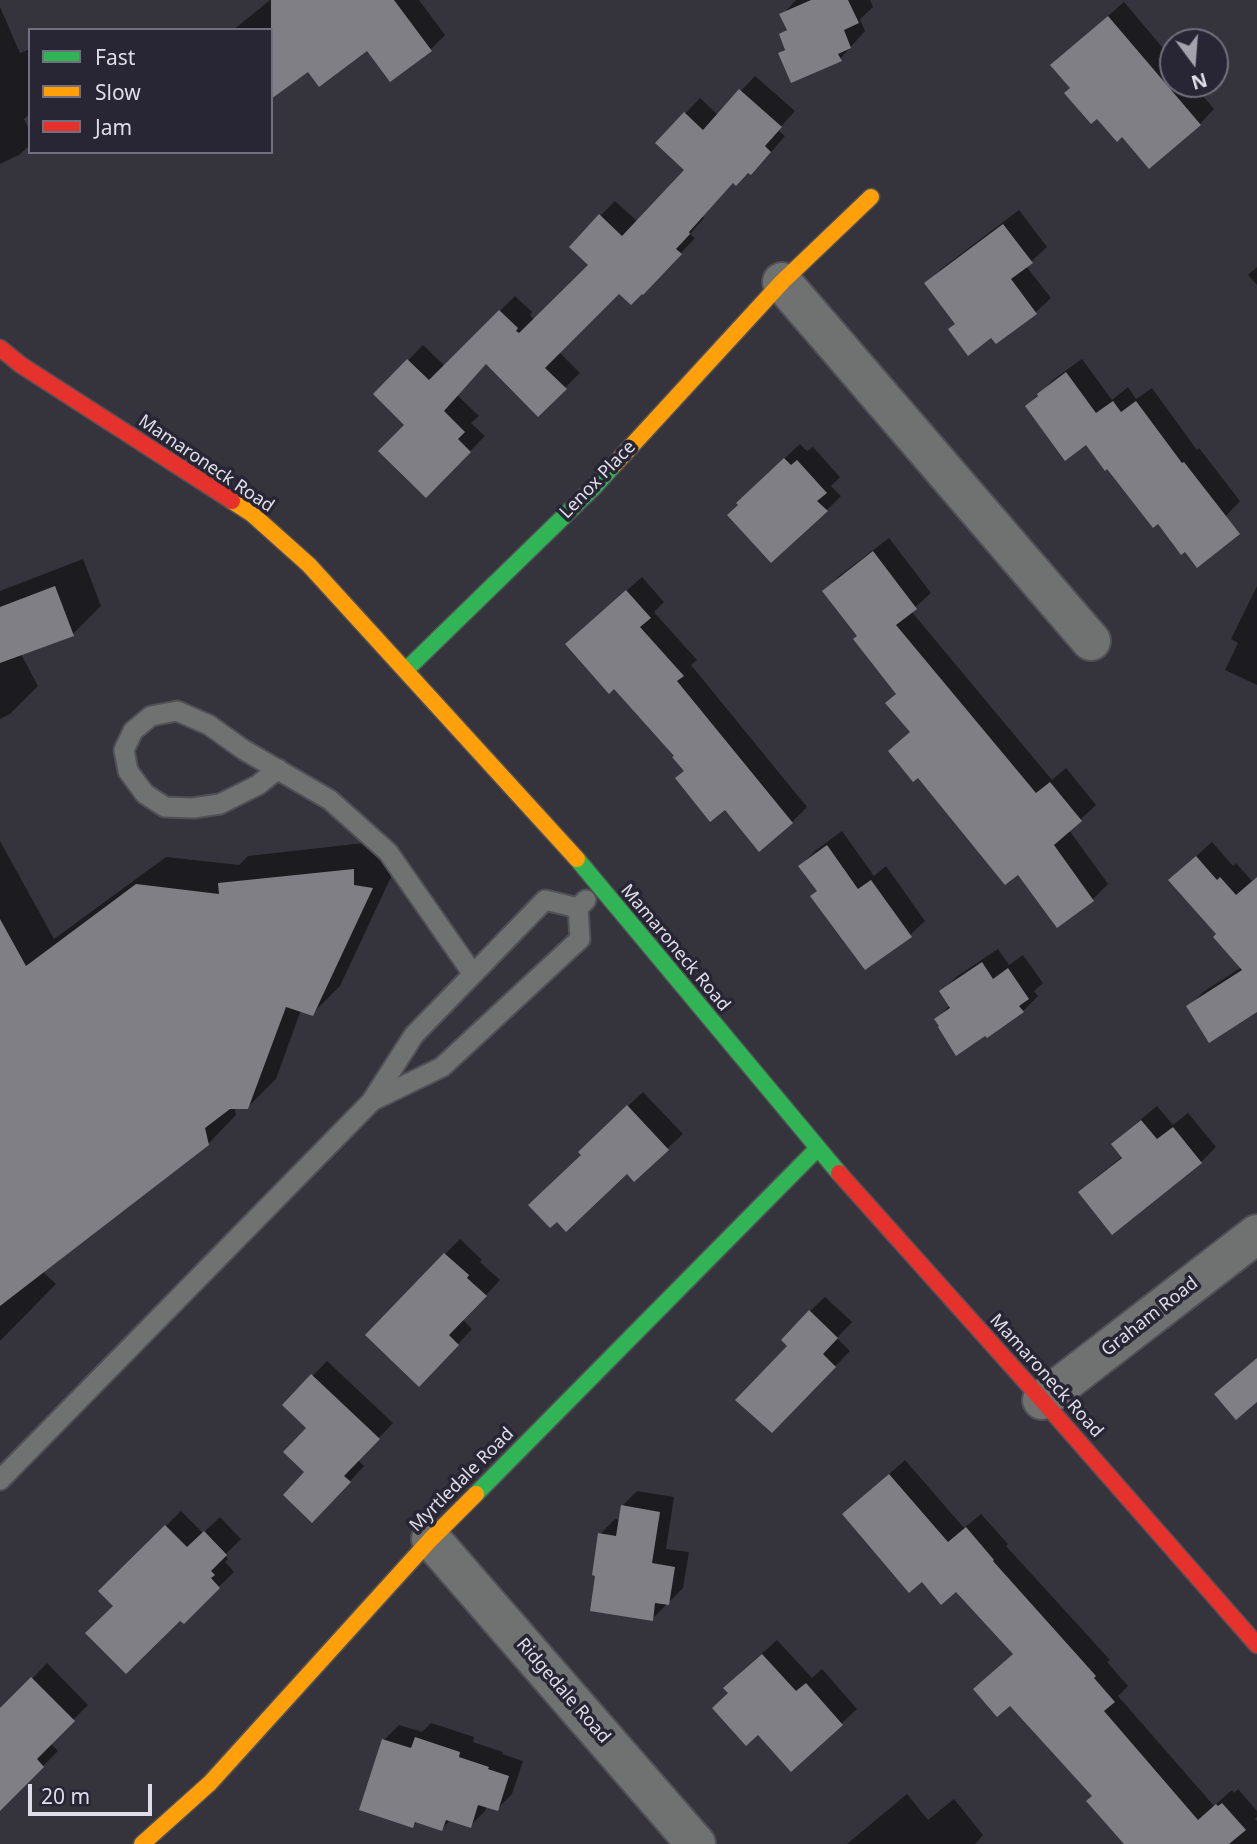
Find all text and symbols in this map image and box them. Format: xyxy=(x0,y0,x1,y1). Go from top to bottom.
legend xyxy=(28,28,273,154)
north arrow xyxy=(1159,28,1229,98)
text: Fast xyxy=(95,43,135,71)
text: N xyxy=(1188,67,1210,96)
text: Slow xyxy=(95,78,141,106)
text: Jam xyxy=(95,113,132,141)
street label: Mamaroneck Road xyxy=(134,411,278,517)
street label: Lenox Place xyxy=(556,437,640,523)
street label: Mamaroneck Road xyxy=(616,880,734,1016)
street label: Graham Road xyxy=(1098,1273,1202,1361)
street label: Mamaroneck Road xyxy=(985,1310,1107,1442)
street label: Myrtledale Road xyxy=(406,1424,518,1536)
street label: Ridgedale Road xyxy=(512,1634,614,1748)
scale bar xyxy=(32,1770,156,1814)
text: 20 m xyxy=(41,1782,90,1810)

